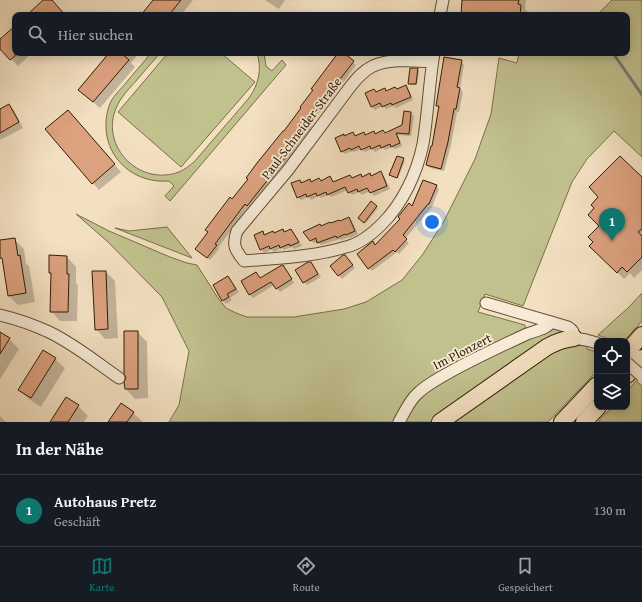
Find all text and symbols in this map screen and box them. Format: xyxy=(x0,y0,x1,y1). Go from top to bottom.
search box xyxy=(12,12,630,56)
icon: search xyxy=(26,23,48,45)
text: Hier suchen xyxy=(58,24,133,45)
street label: Paul-Schneider-Straße xyxy=(257,73,346,183)
pin: 1 xyxy=(599,208,625,241)
your location xyxy=(422,212,442,232)
street label: Im Plonzert xyxy=(429,328,495,374)
map controls xyxy=(594,338,630,410)
button: locate xyxy=(594,338,630,374)
button: layers xyxy=(594,374,630,410)
text: In der Nähe xyxy=(16,436,104,461)
text: Autohaus Pretz xyxy=(54,491,156,512)
text: 1 xyxy=(26,501,32,520)
text: 130 m xyxy=(594,501,626,520)
text: Geschäft xyxy=(54,512,101,531)
tab: Karte xyxy=(89,555,114,595)
tab: Route xyxy=(293,555,320,595)
tab: Gespeichert xyxy=(498,555,553,595)

